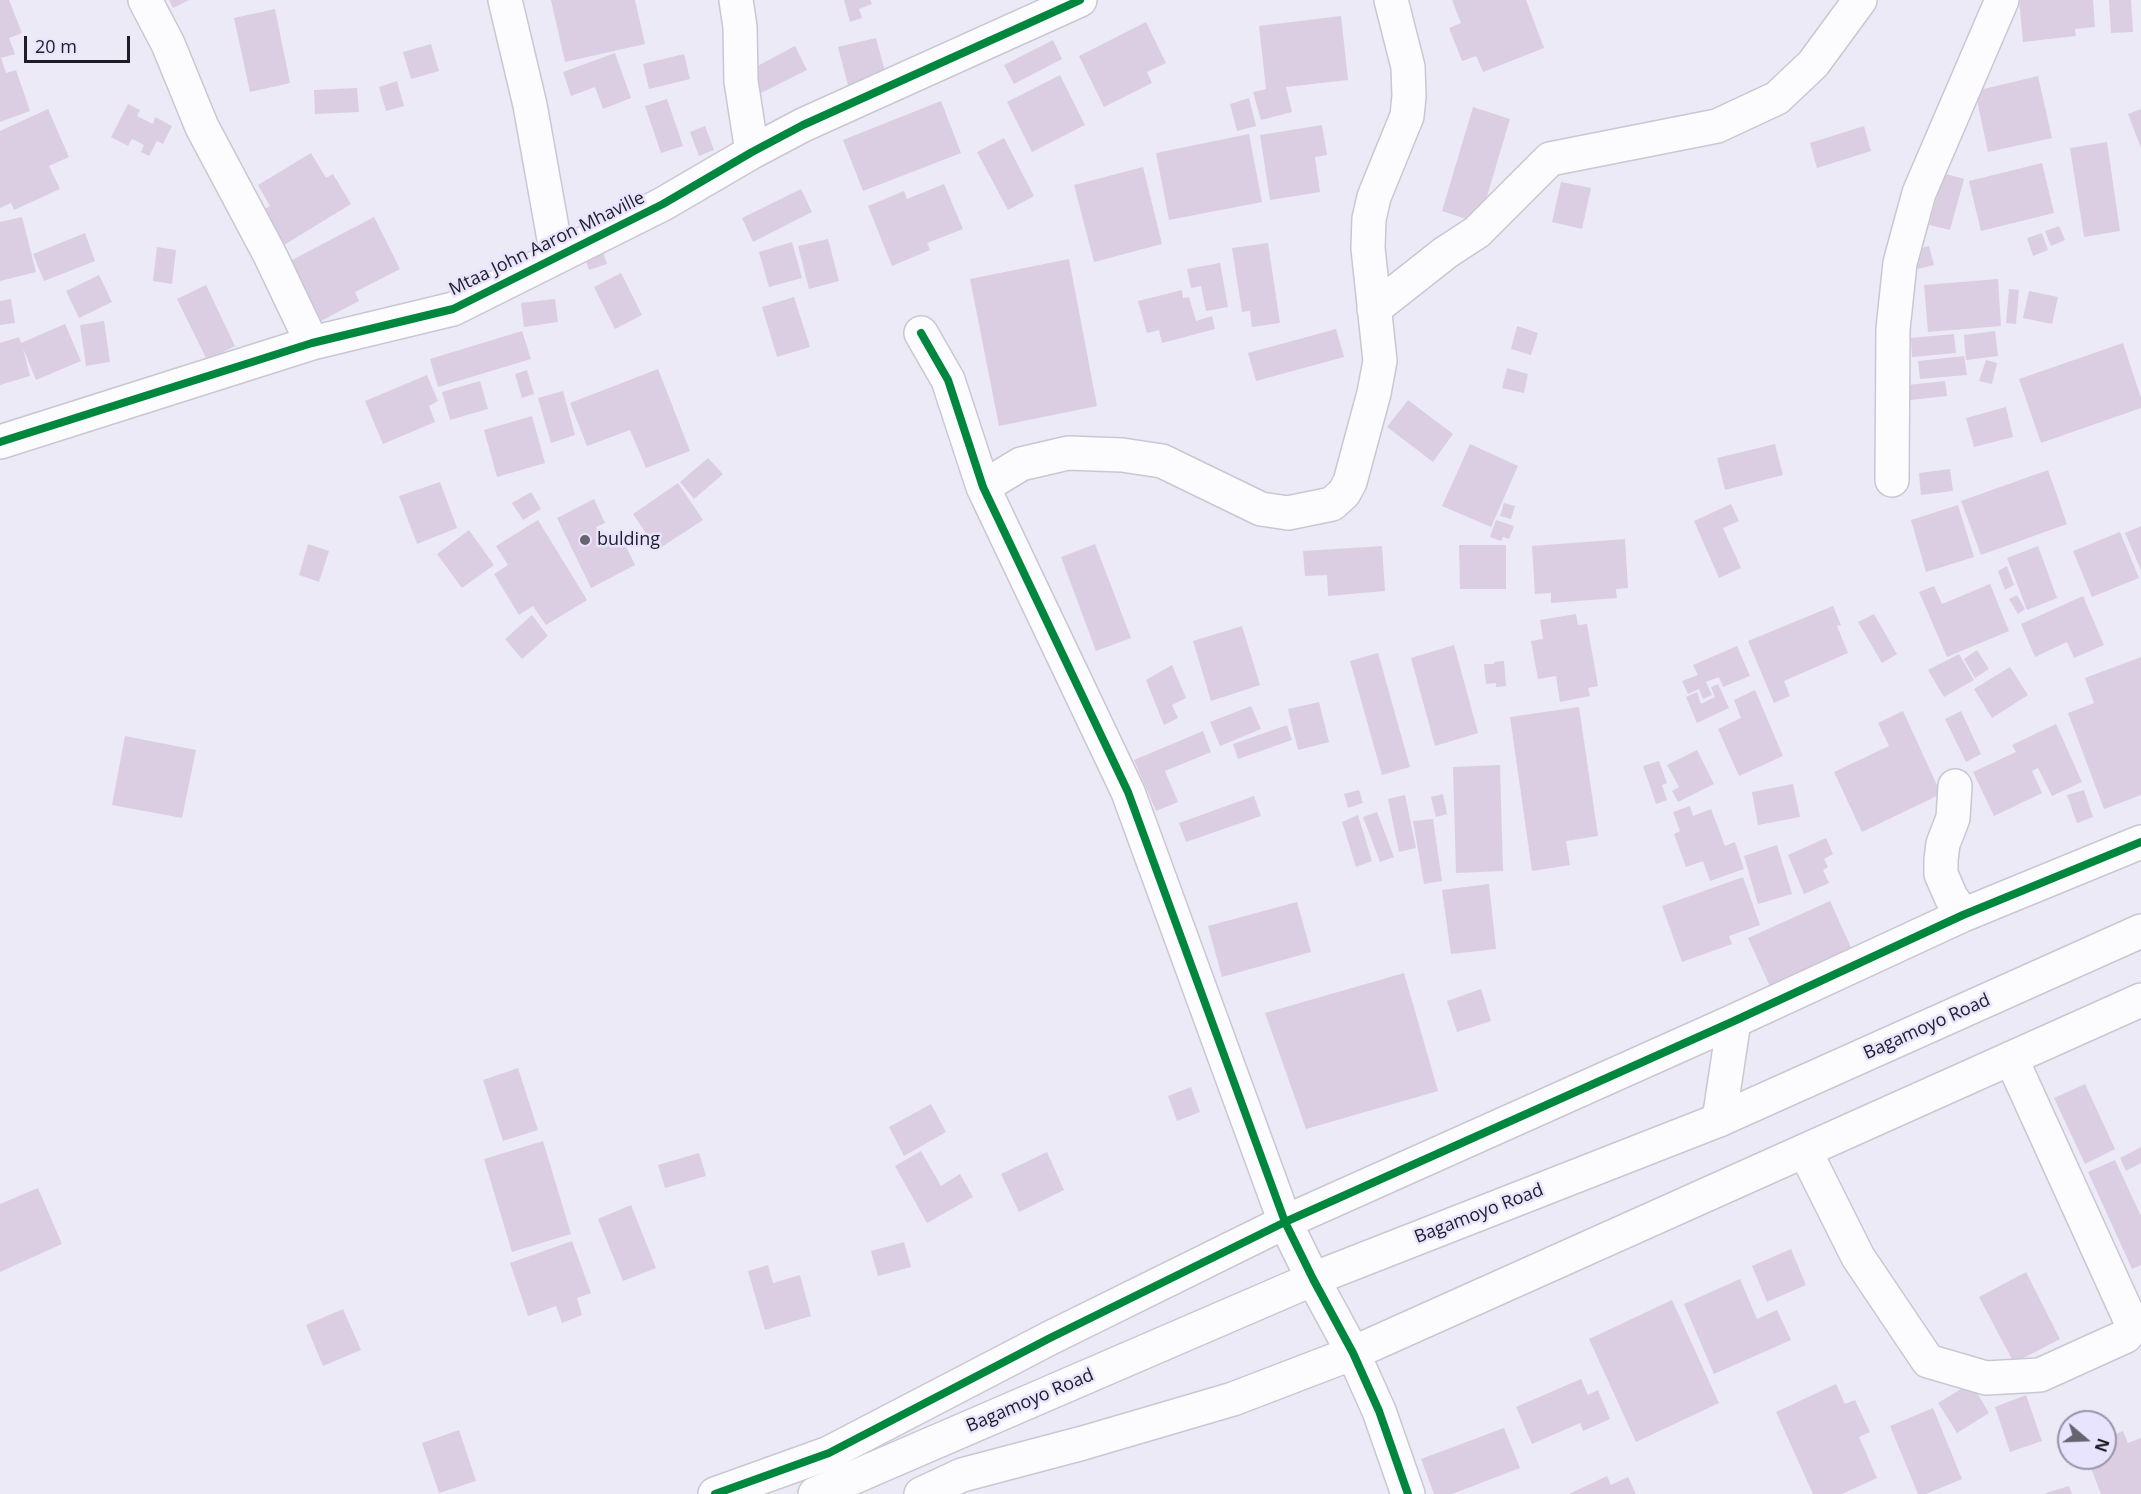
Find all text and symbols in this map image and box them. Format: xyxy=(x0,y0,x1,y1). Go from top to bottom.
scale bar xyxy=(27,24,134,62)
text: 20 m xyxy=(35,34,77,58)
street label: Mtaa John Aaron Mhaville xyxy=(446,187,648,301)
place label: bulding xyxy=(597,529,660,551)
marker: bulding xyxy=(578,533,592,547)
street label: Bagamoyo Road xyxy=(1860,989,1994,1065)
street label: Bagamoyo Road xyxy=(1411,1179,1547,1249)
street label: Bagamoyo Road xyxy=(963,1364,1097,1438)
north arrow xyxy=(2057,1410,2117,1470)
text: N xyxy=(2090,1435,2115,1455)

